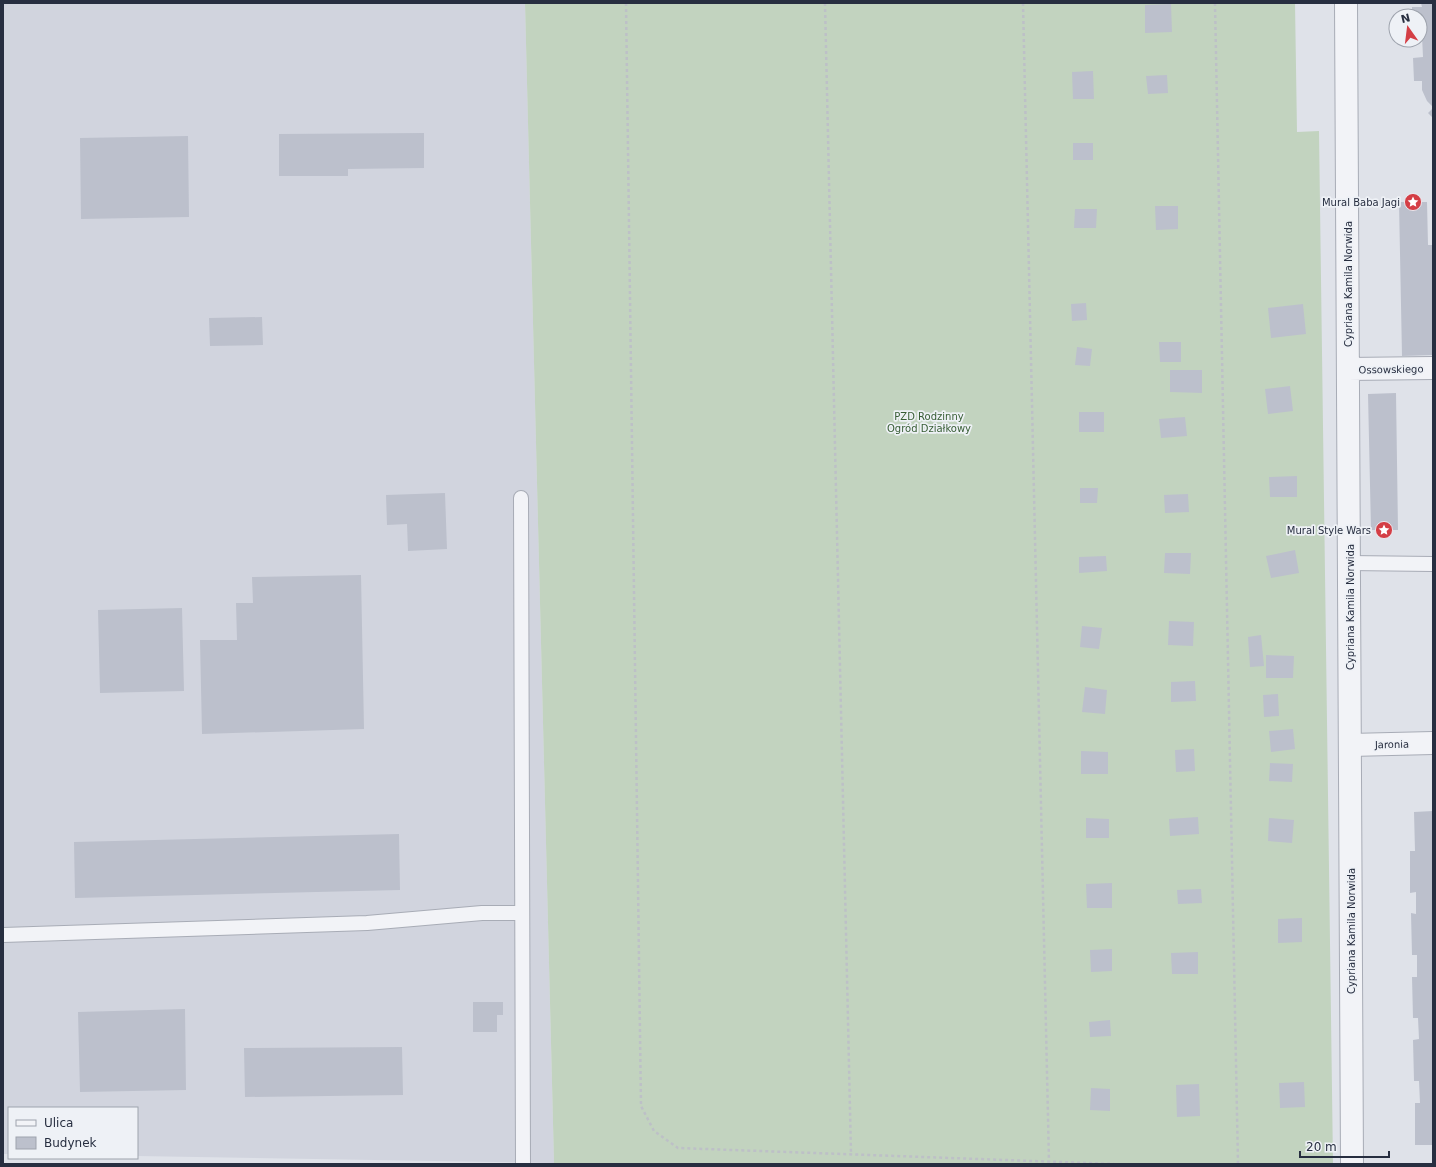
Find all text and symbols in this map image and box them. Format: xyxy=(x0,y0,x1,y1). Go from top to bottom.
north arrow xyxy=(1388,8,1428,48)
text: N xyxy=(1400,11,1412,26)
place icon: Mural Baba Jagi xyxy=(1403,192,1423,212)
place label: Mural Baba Jagi xyxy=(1322,197,1400,208)
street label: Cypriana Kamila Norwida xyxy=(1343,221,1354,347)
street label: Ossowskiego xyxy=(1358,363,1424,376)
park label: PZD Rodzinny Ogród Działkowy xyxy=(887,411,971,434)
place icon: Mural Style Wars xyxy=(1374,520,1394,540)
place label: Mural Style Wars xyxy=(1287,525,1371,536)
street label: Cypriana Kamila Norwida xyxy=(1345,544,1356,670)
street label: Jaronia xyxy=(1374,739,1409,750)
street label: Cypriana Kamila Norwida xyxy=(1346,868,1357,994)
legend xyxy=(8,1107,138,1159)
text: Ulica xyxy=(44,1116,73,1130)
scale bar xyxy=(1300,1133,1389,1159)
text: Budynek xyxy=(44,1136,97,1150)
text: 20 m xyxy=(1306,1140,1337,1154)

